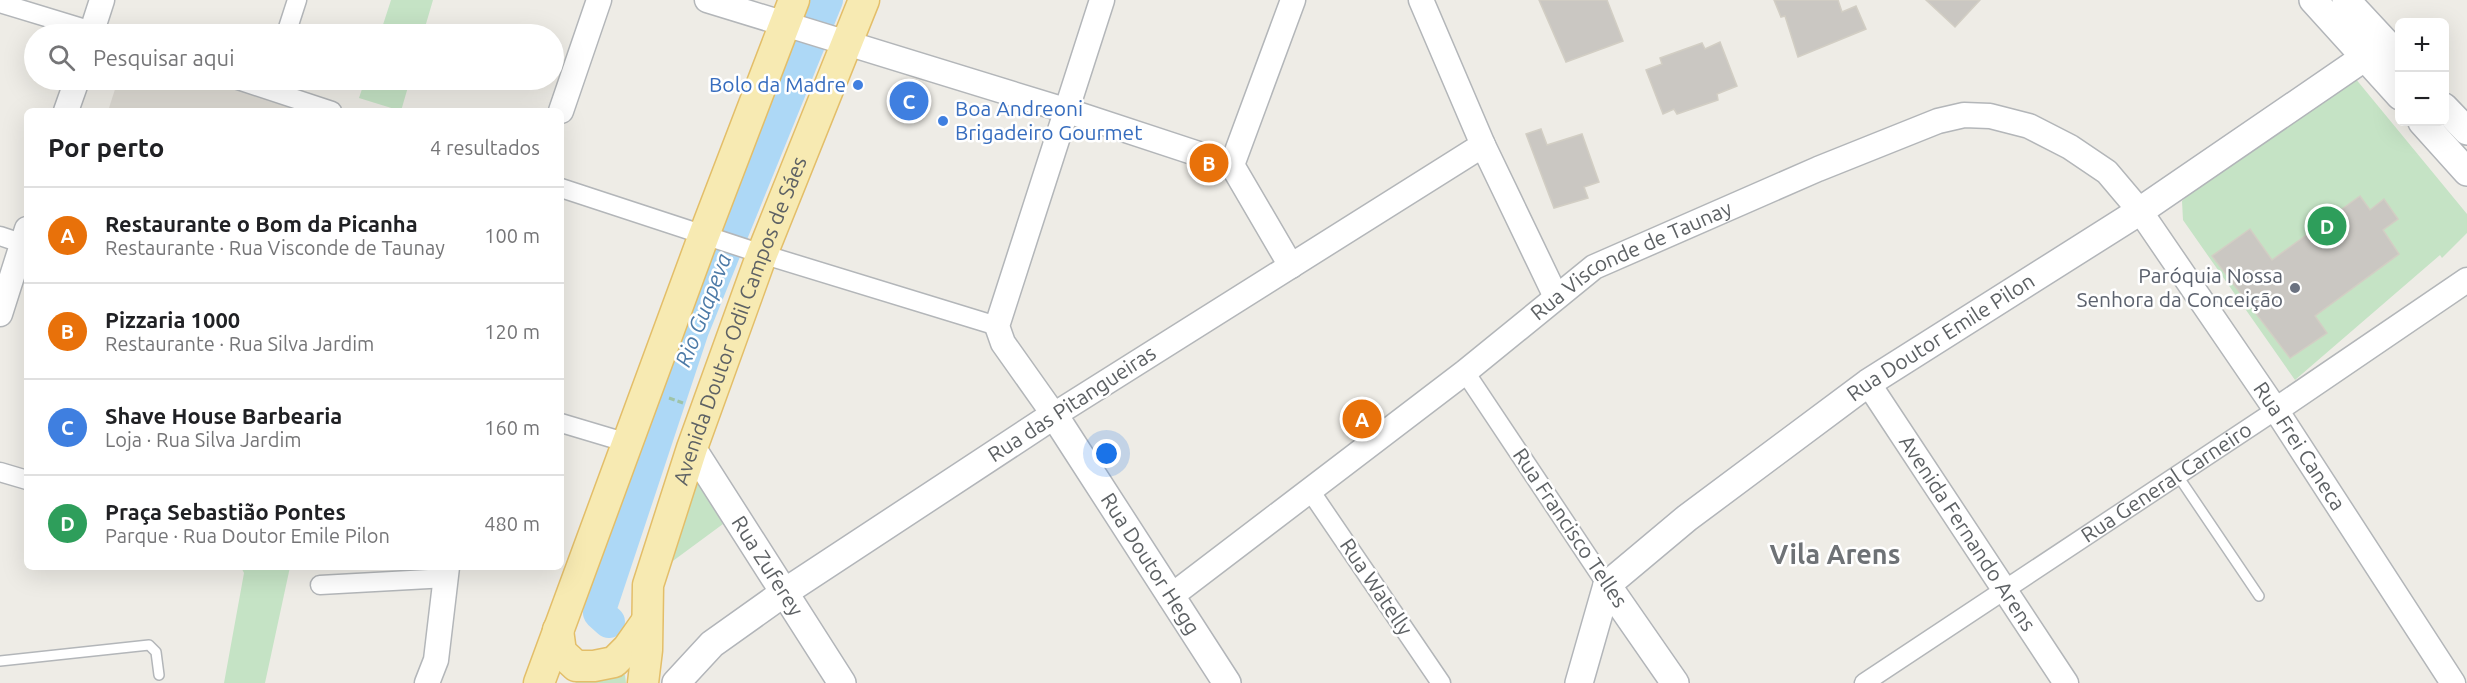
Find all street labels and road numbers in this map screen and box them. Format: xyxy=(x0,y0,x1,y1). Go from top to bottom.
street label: Avenida Doutor Odil Campos de Sáes xyxy=(668,153,811,488)
street label: Rua Visconde de Taunay xyxy=(1525,195,1735,325)
street label: Rua Doutor Emile Pilon xyxy=(1842,268,2038,405)
street label: Rua das Pitangueiras xyxy=(983,340,1160,466)
street label: Rua Frei Caneca xyxy=(2249,377,2351,515)
street label: Rua General Carneiro xyxy=(2076,417,2256,547)
street label: Avenida Fernando Arens xyxy=(1895,430,2041,635)
street label: Rua Francisco Telles xyxy=(1509,443,1633,612)
street label: Rua Doutor Hegg xyxy=(1097,488,1205,639)
street label: Rua Zuferey xyxy=(727,511,809,620)
street label: Rua Watelly xyxy=(1336,534,1418,639)

